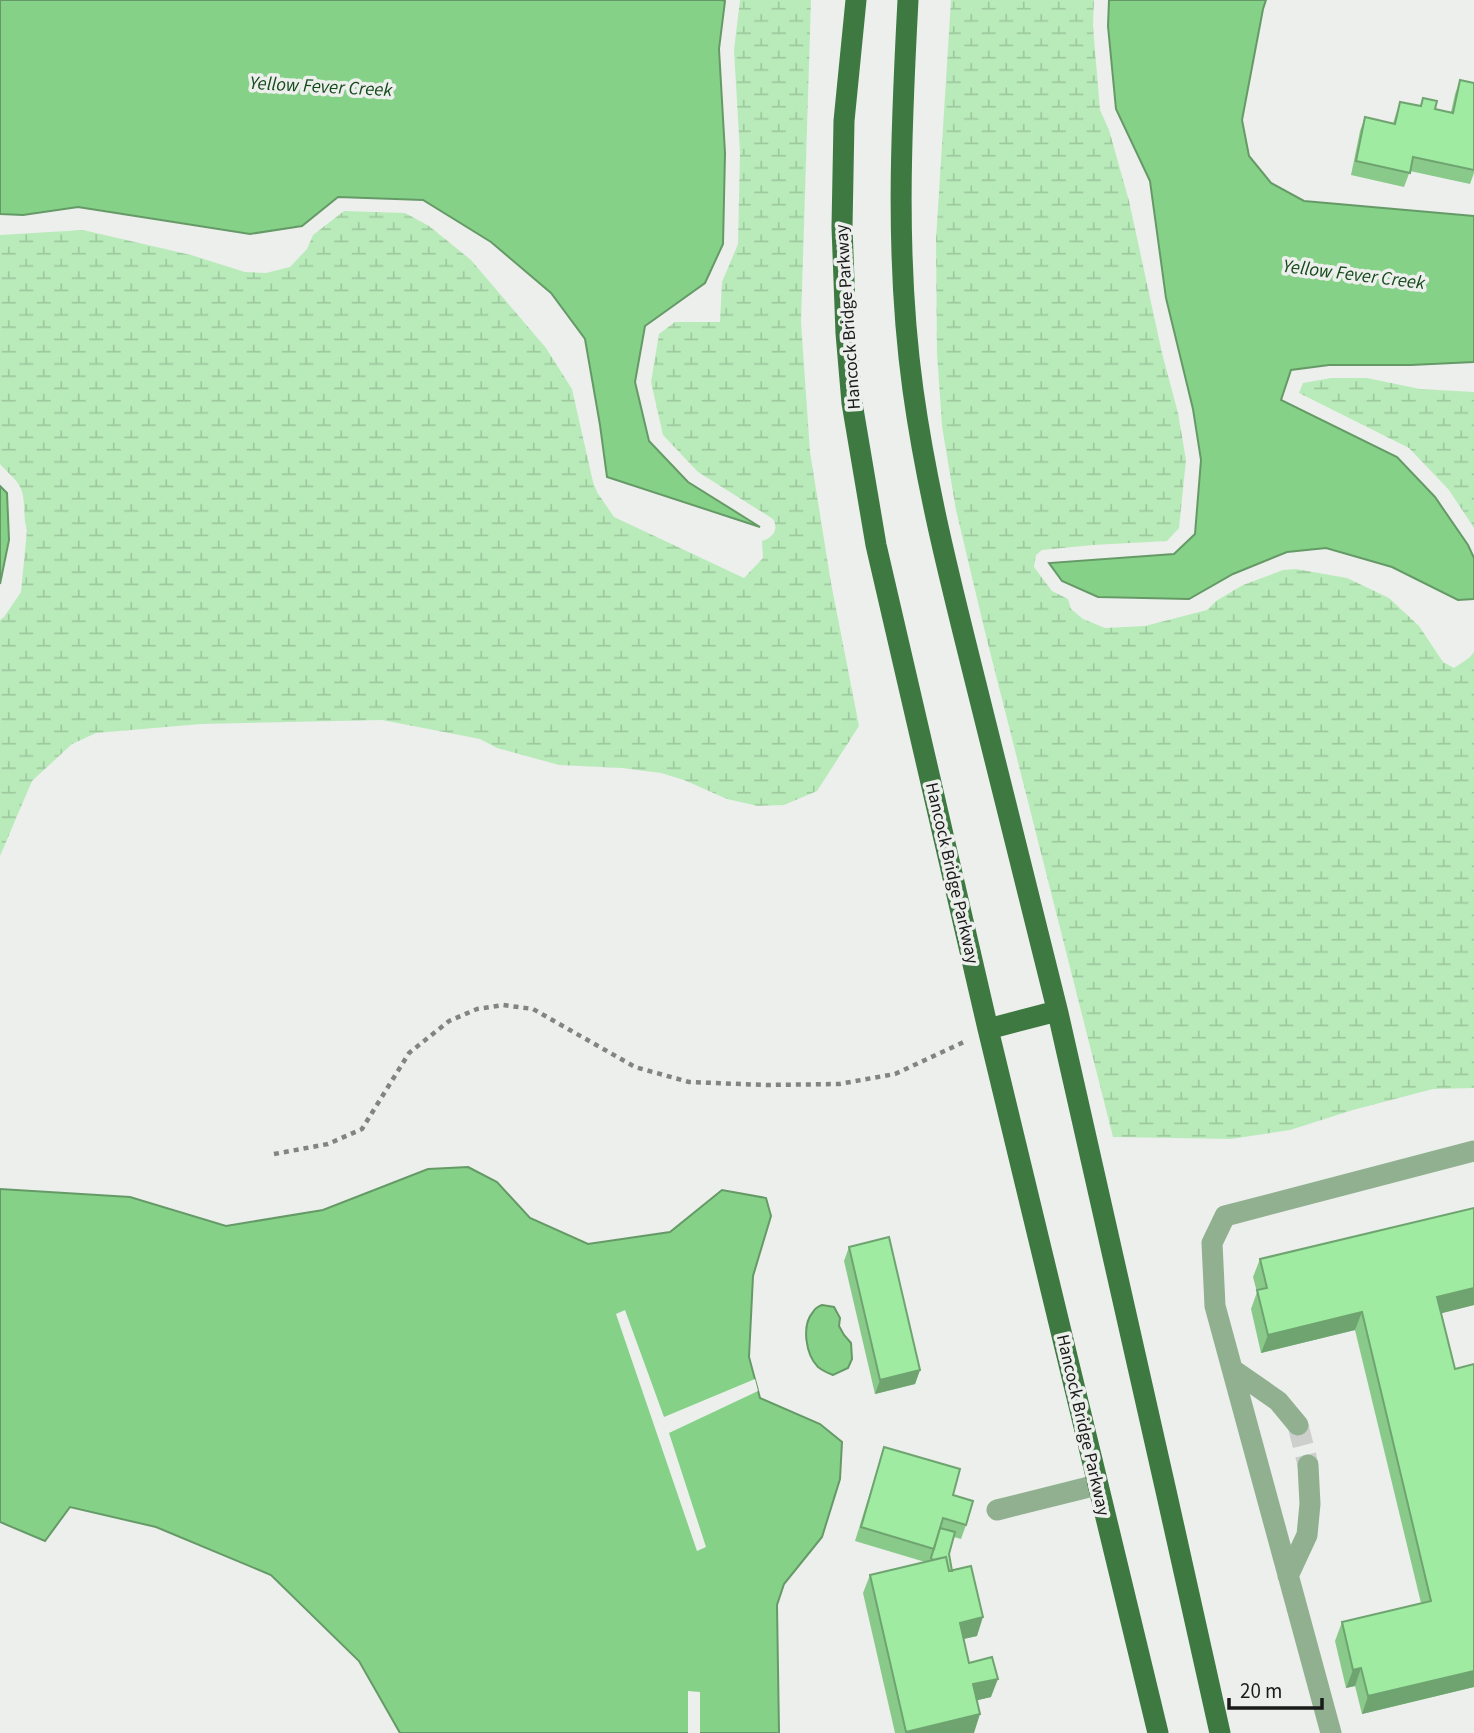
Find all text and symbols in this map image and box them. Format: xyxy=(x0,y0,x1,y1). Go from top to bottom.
water label: Yellow Fever Creek xyxy=(249,70,394,104)
street label: Hancock Bridge Parkway xyxy=(829,223,867,410)
water label: Yellow Fever Creek xyxy=(1281,253,1428,297)
street label: Hancock Bridge Parkway xyxy=(919,780,985,967)
street label: Hancock Bridge Parkway xyxy=(1050,1332,1116,1519)
scale bar xyxy=(1229,1666,1322,1710)
text: 20 m xyxy=(1240,1676,1282,1706)

